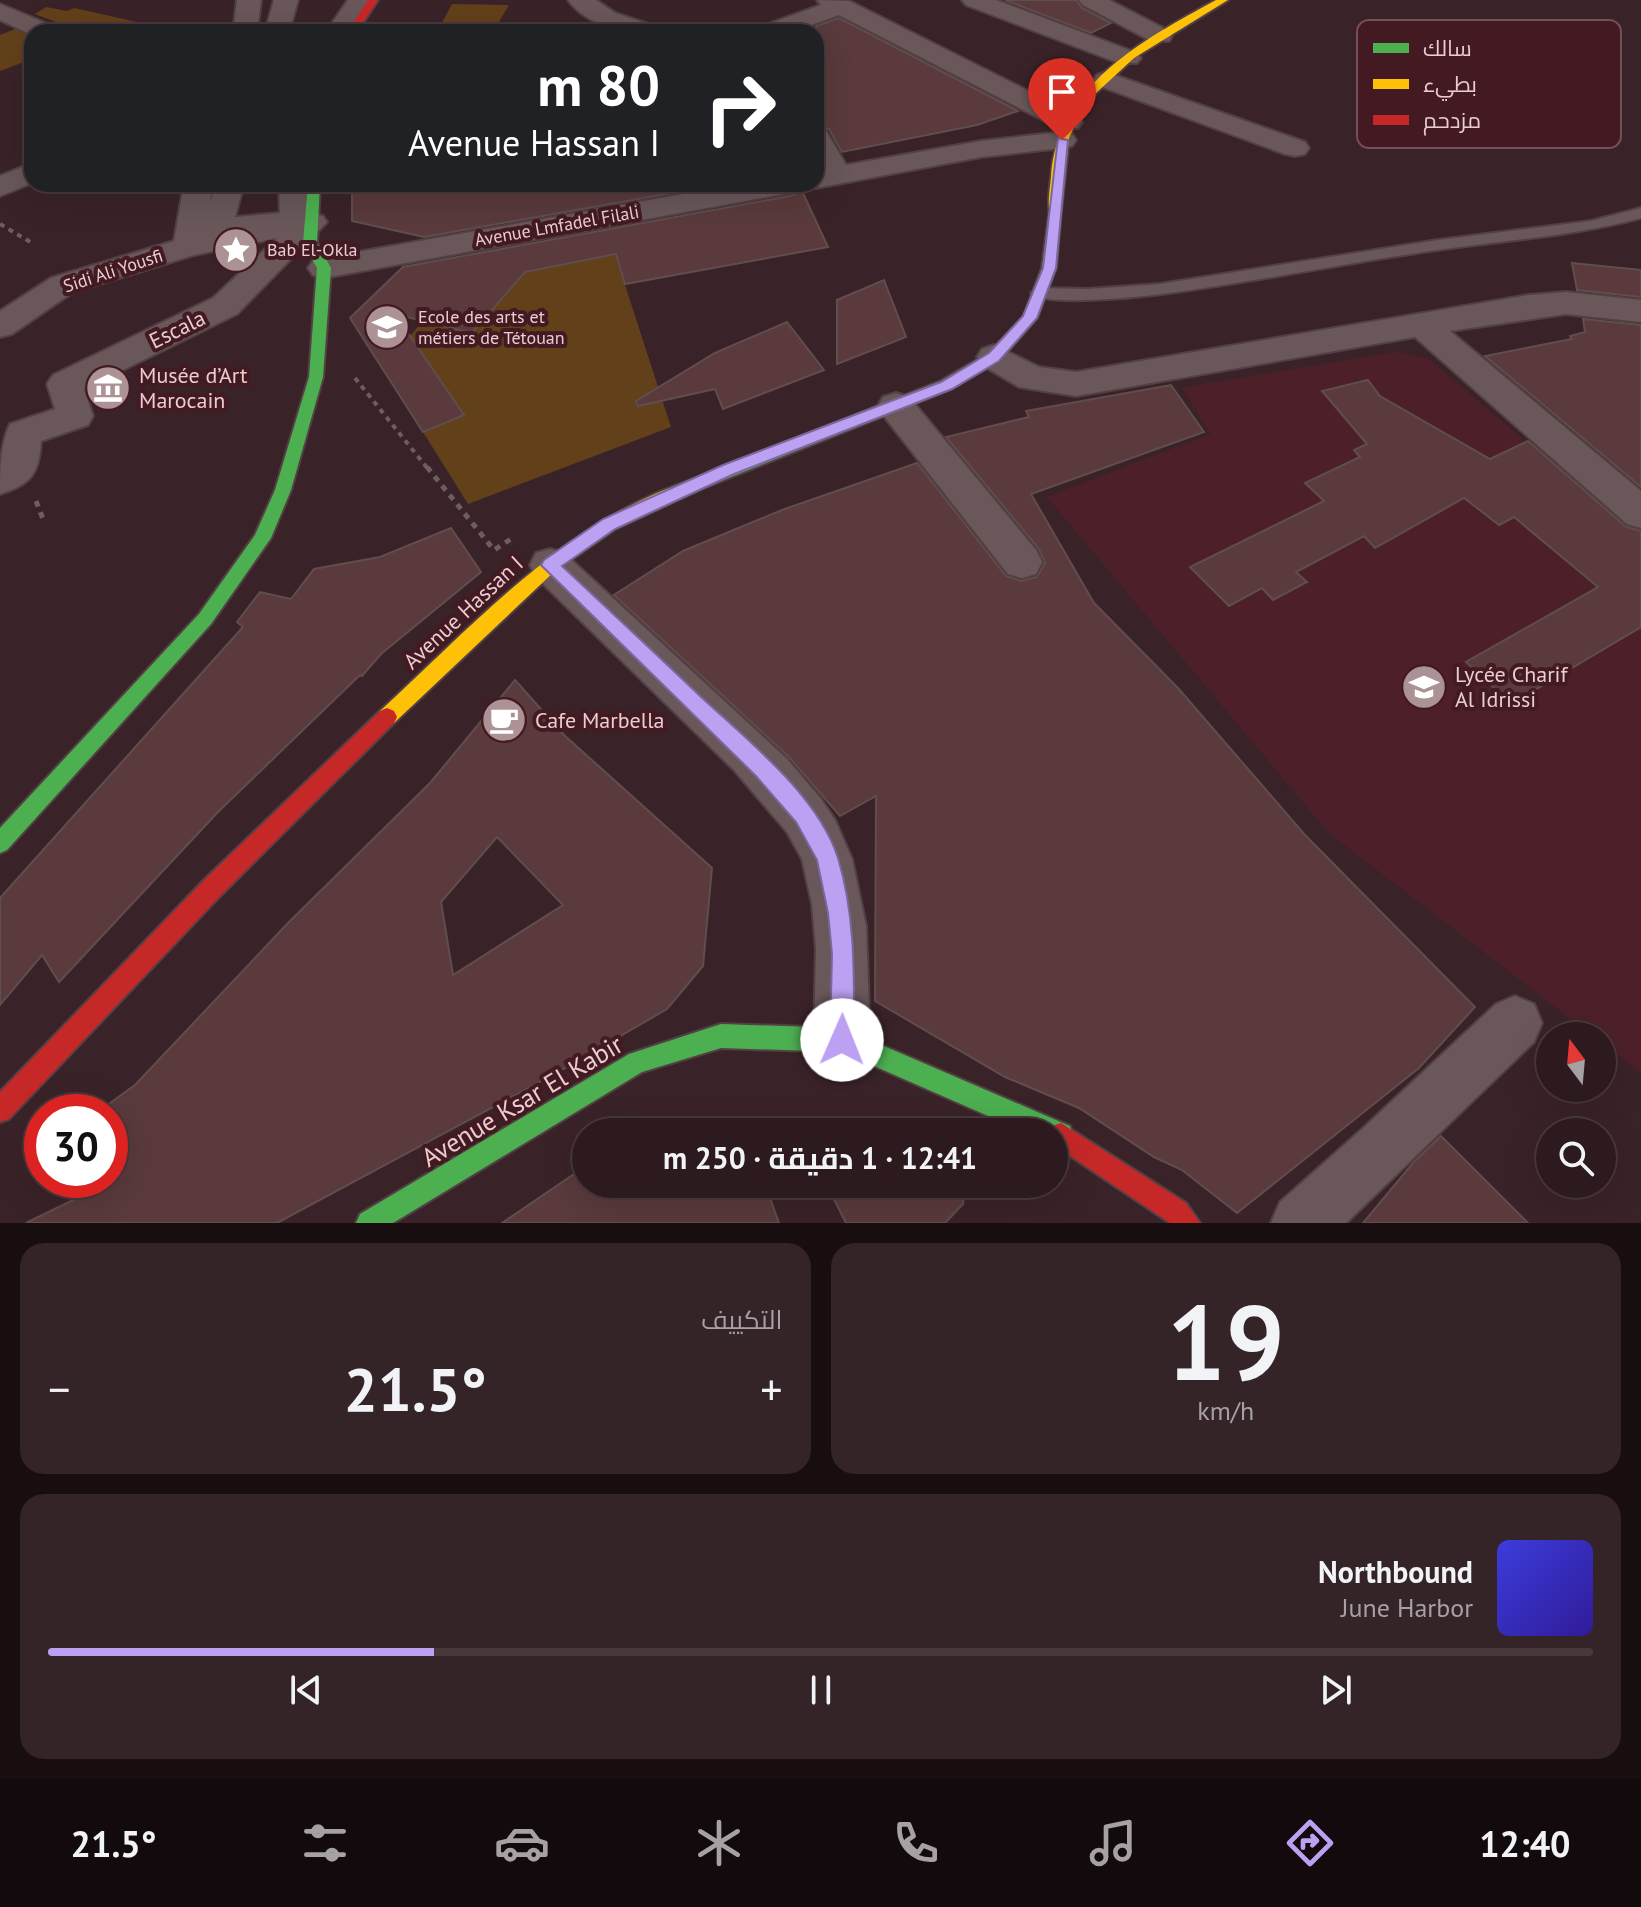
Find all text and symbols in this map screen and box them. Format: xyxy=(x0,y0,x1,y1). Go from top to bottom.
legend xyxy=(1357,20,1621,148)
text: سالك xyxy=(1423,34,1472,62)
text: 80 m xyxy=(537,49,660,121)
icon: right xyxy=(688,56,792,160)
pin xyxy=(1028,58,1096,140)
icon: arrive xyxy=(1040,70,1084,114)
text: بطيء xyxy=(1423,70,1477,101)
text: مزدحم xyxy=(1423,106,1481,136)
text: Avenue Hassan I xyxy=(408,119,660,166)
street label: Avenue Lmfadel Filali xyxy=(473,200,641,251)
place icon: Bab El-Okla xyxy=(212,226,260,274)
place label: Bab El-Okla xyxy=(267,238,357,261)
street label: Sidi Ali Yousfi xyxy=(60,244,165,297)
street label: Escala xyxy=(144,303,210,355)
school or university icon: Ecole des arts et métiers de Tétouan xyxy=(363,303,411,351)
place label: Ecole des arts et métiers de Tétouan xyxy=(418,305,565,349)
place label: Musée d’Art Marocain xyxy=(139,361,248,414)
museum icon: Musée d’Art Marocain xyxy=(84,364,132,412)
street label: Avenue Hassan I xyxy=(397,549,529,675)
place label: Lycée Charif Al Idrissi xyxy=(1455,660,1569,713)
school or university icon: Lycée Charif Al Idrissi xyxy=(1400,663,1448,711)
cafe icon: Cafe Marbella xyxy=(480,696,528,744)
place label: Cafe Marbella xyxy=(535,706,665,734)
position arrow xyxy=(800,998,884,1082)
north arrow xyxy=(1536,1022,1616,1102)
map controls xyxy=(1536,1022,1616,1198)
street label: Avenue Ksar El Kabir xyxy=(415,1027,629,1174)
speed limit sign: 30 xyxy=(24,1094,128,1198)
button: search xyxy=(1536,1118,1616,1198)
text: 12:41 · 1 دقيقة · 250 m xyxy=(663,1138,977,1177)
text: 19 xyxy=(1167,1274,1285,1409)
text: التكييف xyxy=(701,1303,783,1336)
text: 21.5° xyxy=(344,1350,487,1428)
text: − xyxy=(48,1360,70,1417)
text: + xyxy=(760,1360,782,1417)
text: km/h xyxy=(1197,1394,1254,1427)
text: Northbound xyxy=(1318,1552,1473,1591)
text: June Harbor xyxy=(1341,1591,1473,1624)
icon: previous xyxy=(284,1668,328,1712)
icon: pause xyxy=(799,1668,843,1712)
icon: next xyxy=(1314,1668,1358,1712)
icon: filters xyxy=(297,1815,353,1871)
icon: car xyxy=(494,1815,550,1871)
icon: climate xyxy=(691,1815,747,1871)
icon: phone xyxy=(888,1815,944,1871)
icon: music xyxy=(1085,1815,1141,1871)
icon: directions xyxy=(1282,1815,1338,1871)
text: 21.5° xyxy=(71,1820,156,1867)
text: 12:40 xyxy=(1479,1820,1571,1867)

